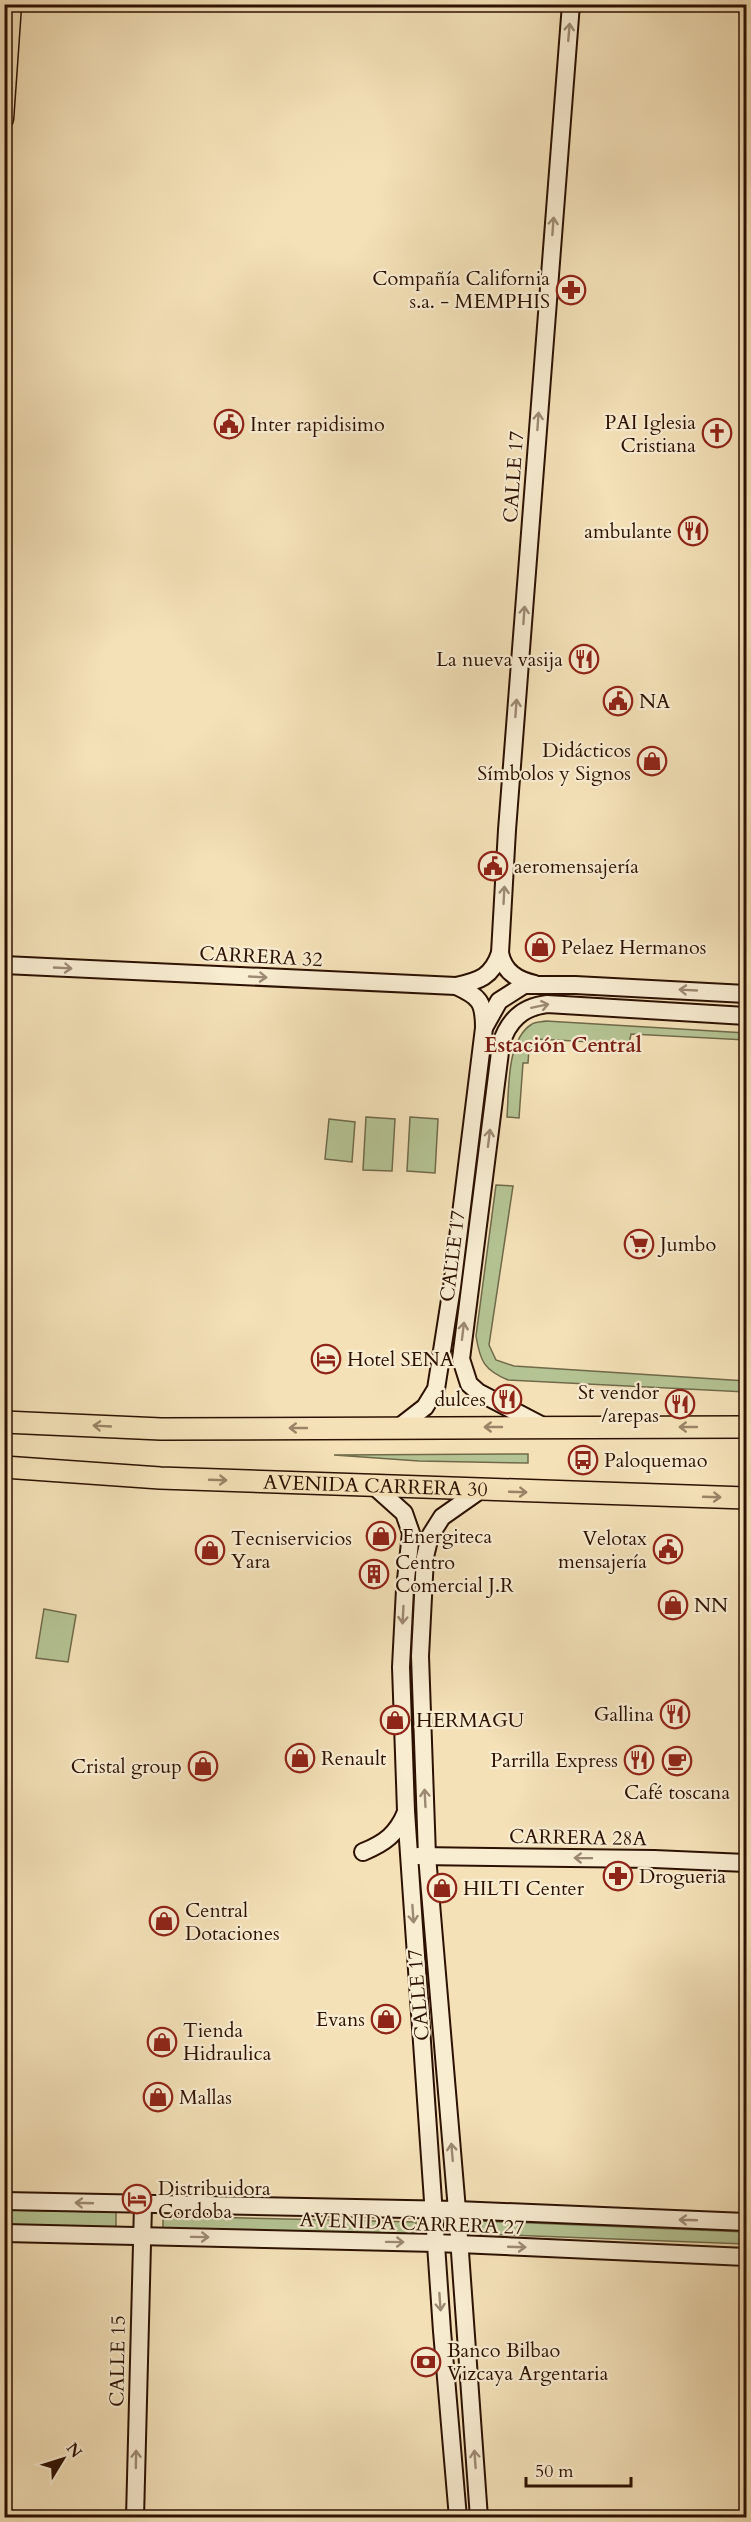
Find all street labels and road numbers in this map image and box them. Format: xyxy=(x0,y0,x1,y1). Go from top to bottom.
street label: CALLE 17 xyxy=(497,430,530,524)
street label: CARRERA 32 xyxy=(199,940,323,973)
street label: CALLE 17 xyxy=(433,1209,471,1303)
street label: AVENIDA CARRERA 30 xyxy=(263,1469,488,1503)
street label: CARRERA 28A xyxy=(509,1823,648,1852)
street label: CALLE 17 xyxy=(401,1948,436,2042)
street label: AVENIDA CARRERA 27 xyxy=(299,2206,525,2241)
street label: CALLE 15 xyxy=(103,2315,132,2407)

